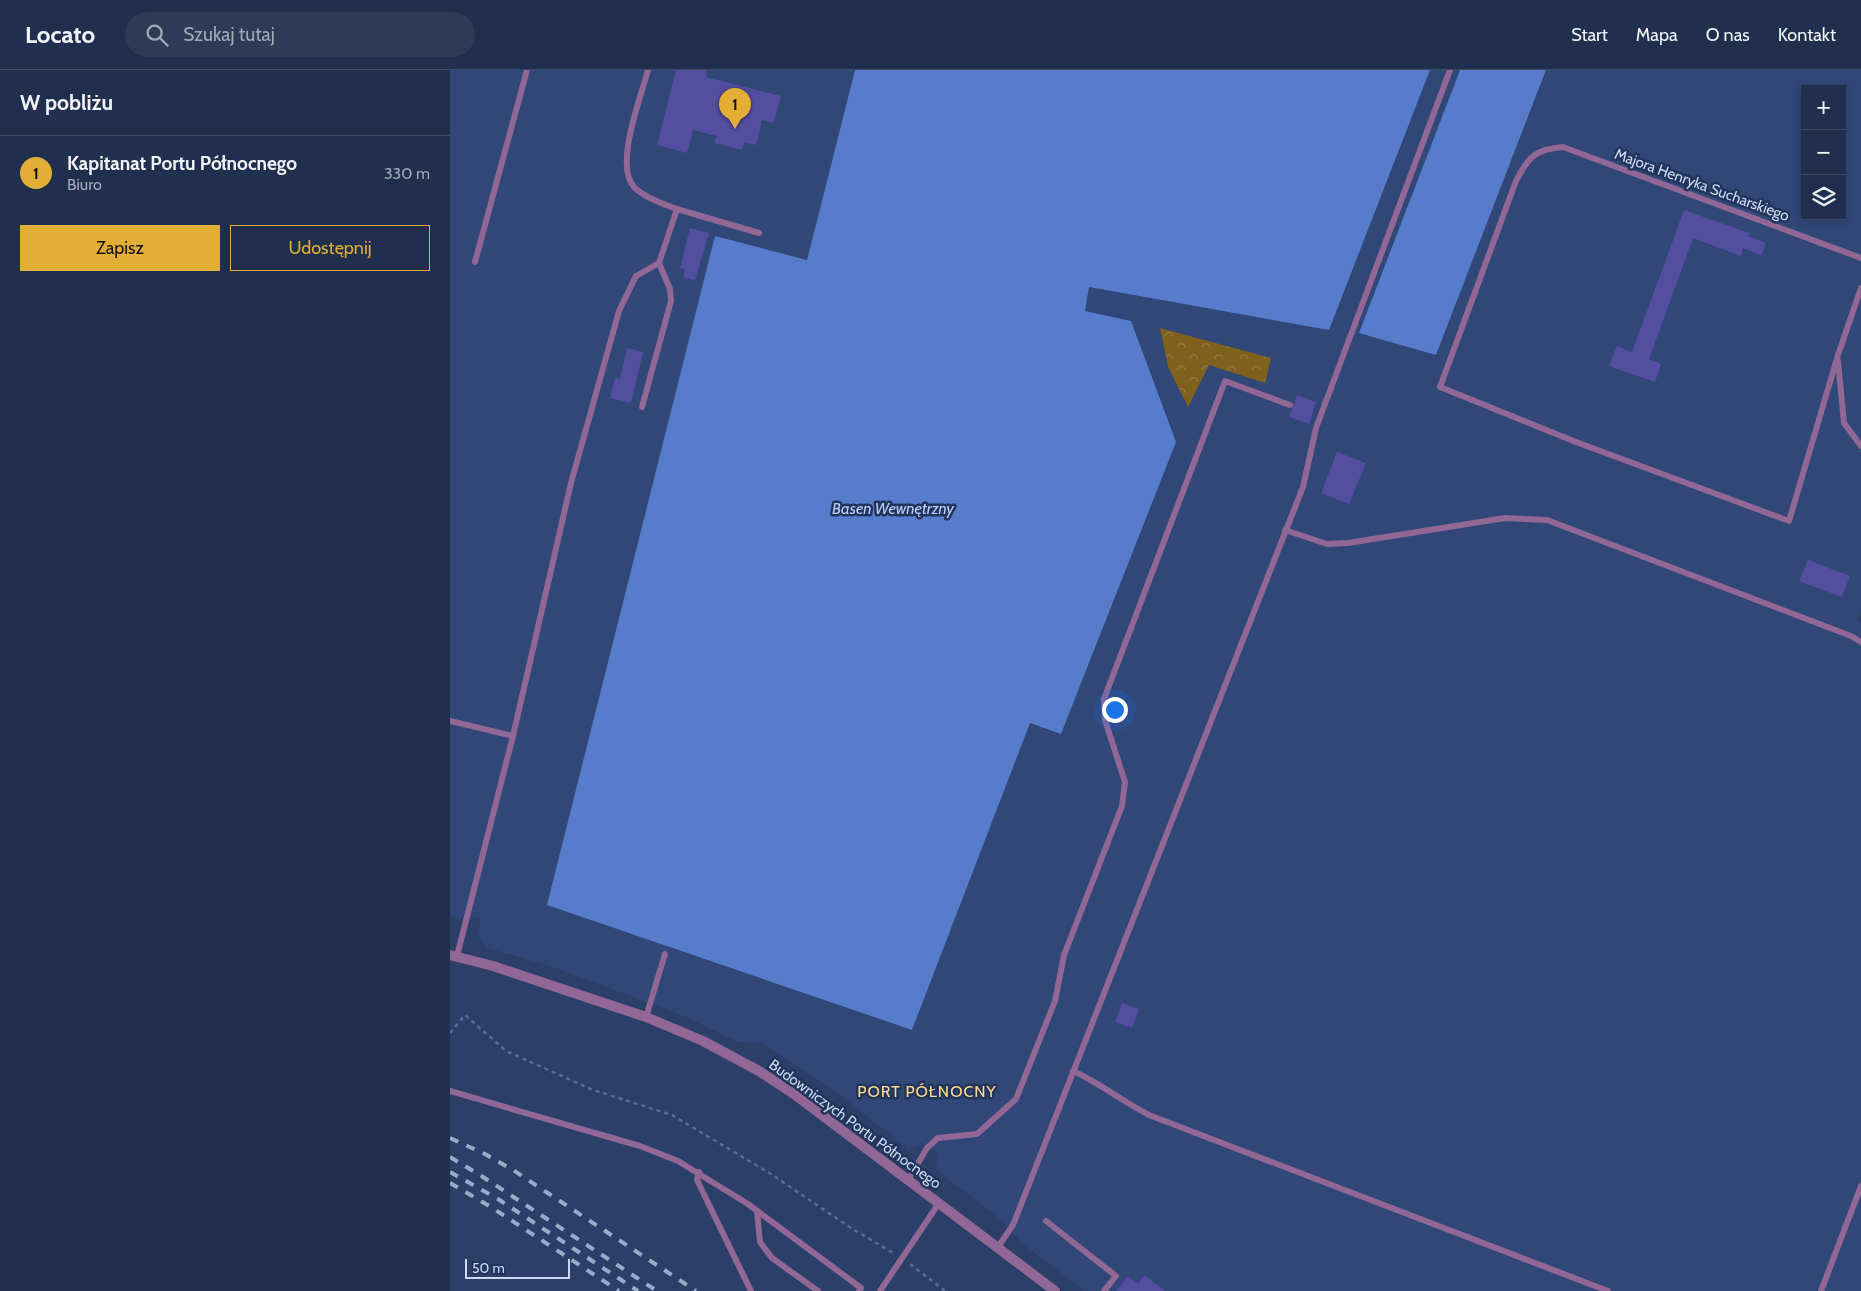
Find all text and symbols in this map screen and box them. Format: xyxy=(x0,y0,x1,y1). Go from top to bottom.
search box xyxy=(125,12,475,57)
text: Locato xyxy=(25,20,95,49)
icon: search xyxy=(143,21,171,49)
text: Szukaj tutaj xyxy=(183,23,275,46)
text: Start xyxy=(1571,24,1608,46)
text: Mapa xyxy=(1636,24,1678,46)
text: O nas xyxy=(1706,24,1750,46)
text: Kontakt xyxy=(1778,24,1836,46)
map controls xyxy=(1801,85,1846,220)
button: + xyxy=(1801,85,1846,130)
pin: 1 xyxy=(719,88,751,129)
text: W pobliżu xyxy=(20,90,113,115)
button: − xyxy=(1801,130,1846,175)
street label: Majora Henryka Sucharskiego xyxy=(1612,145,1792,225)
text: Kapitanat Portu Północnego xyxy=(67,152,297,175)
text: 1 xyxy=(33,164,39,183)
text: 330 m xyxy=(384,164,430,183)
text: Biuro xyxy=(67,175,102,194)
button: layers xyxy=(1801,175,1846,220)
button: Zapisz xyxy=(20,225,220,271)
button: Udostępnij xyxy=(230,225,430,271)
water label: Basen Wewnętrzny xyxy=(832,499,955,518)
your location xyxy=(1102,697,1128,723)
street label: Budowniczych Portu Północnego xyxy=(765,1055,945,1193)
district label: PORT PÓŁNOCNY xyxy=(857,1082,997,1101)
scale bar xyxy=(465,1256,570,1279)
text: 50 m xyxy=(472,1259,505,1277)

